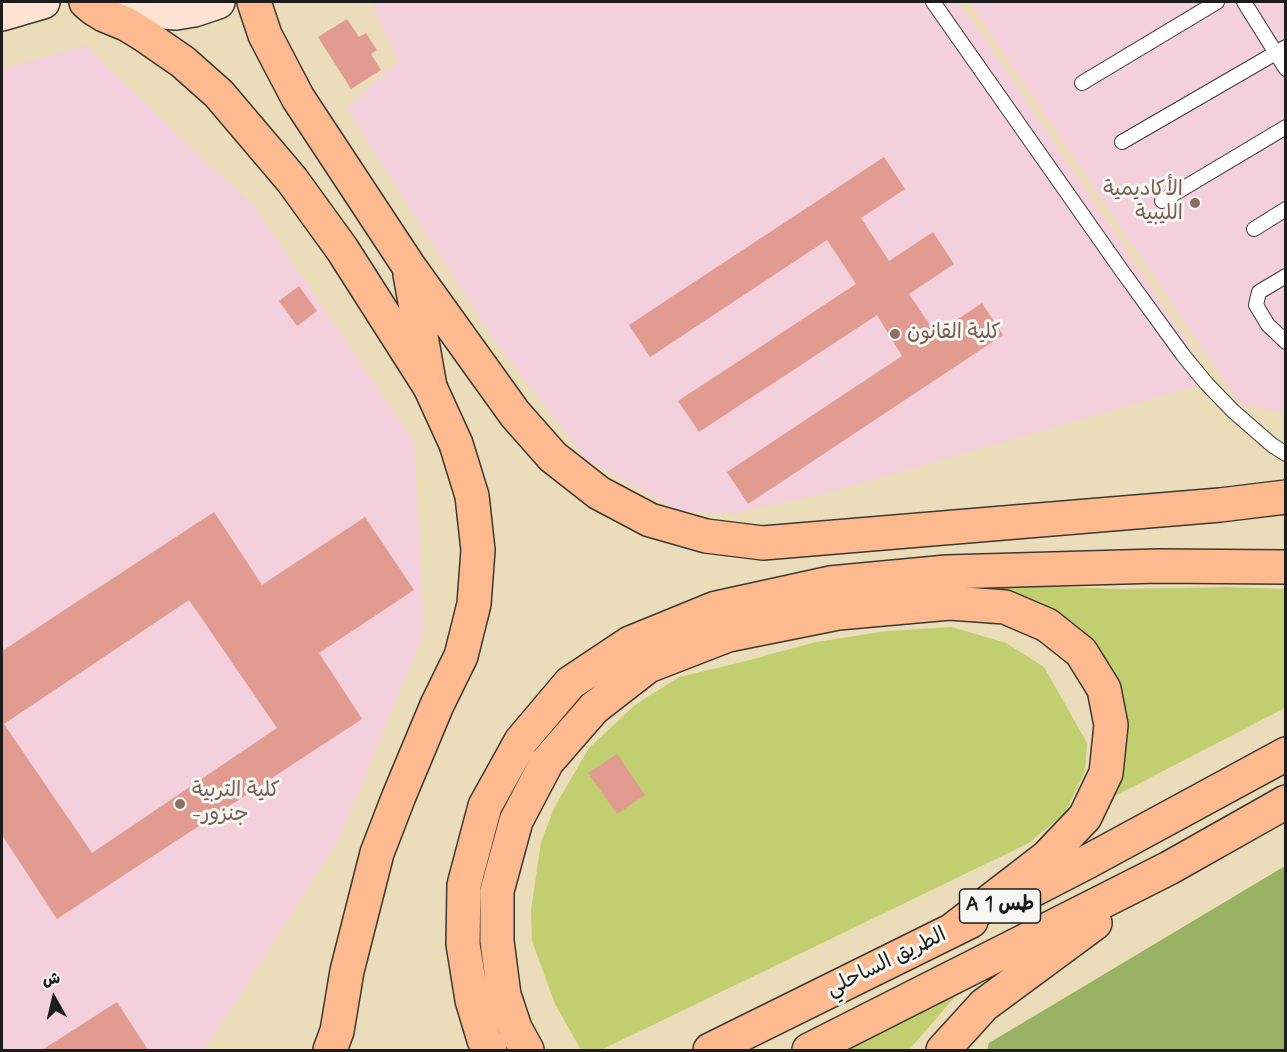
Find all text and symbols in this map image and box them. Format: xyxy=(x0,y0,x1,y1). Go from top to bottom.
place label: الأكاديمية الليبية xyxy=(1103,178,1183,228)
marker: الأكاديمية الليبية xyxy=(1188,196,1202,210)
place label: كلية القانون xyxy=(907,321,1001,347)
marker: كلية القانون xyxy=(888,327,902,341)
place label: كلية التربية -جنزور xyxy=(192,779,280,829)
marker: كلية التربية -جنزور xyxy=(173,797,187,811)
road number: A 1 طس xyxy=(960,889,1040,923)
street label: الطريق الساحلي xyxy=(823,923,951,1003)
north arrow xyxy=(24,968,84,1028)
text: ش xyxy=(41,968,62,991)

